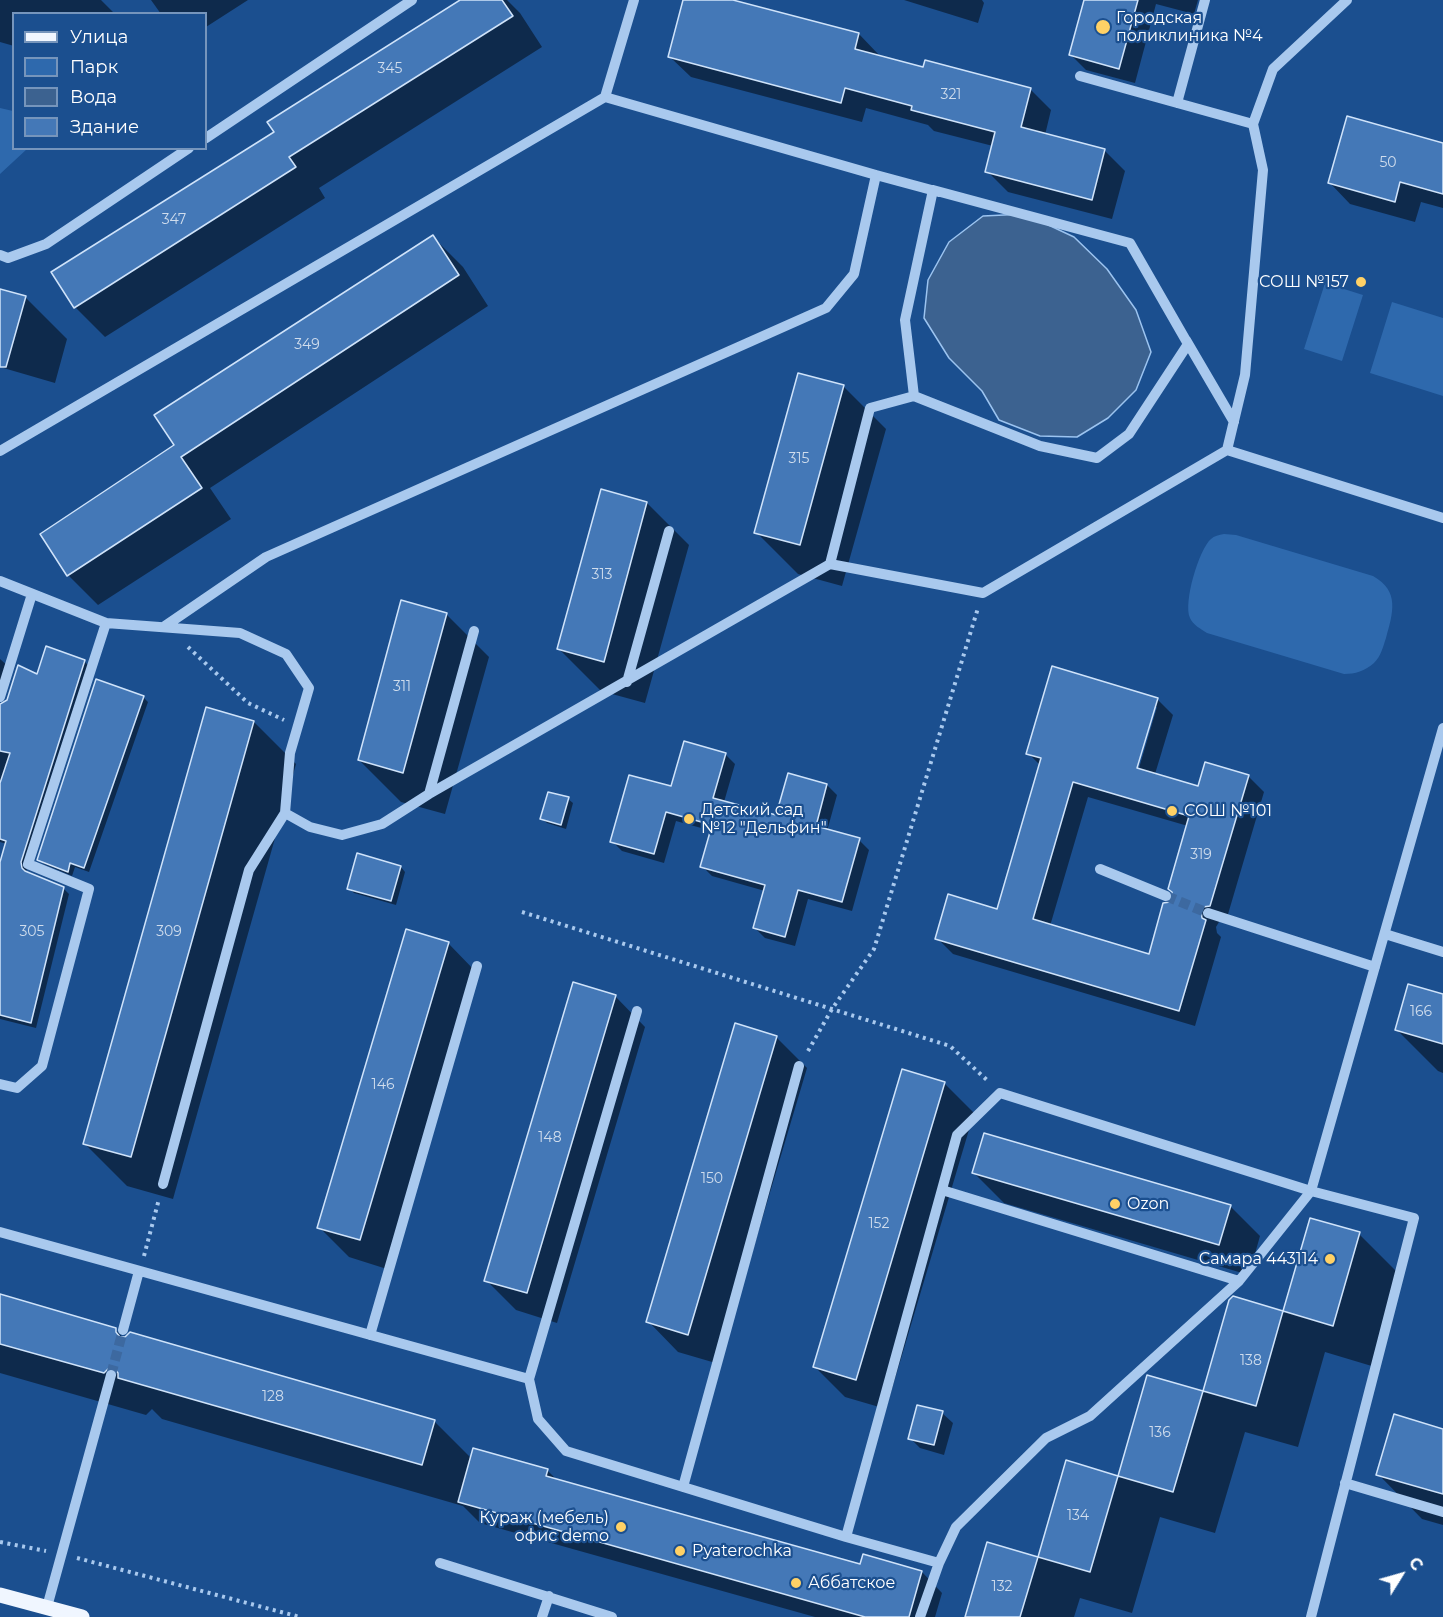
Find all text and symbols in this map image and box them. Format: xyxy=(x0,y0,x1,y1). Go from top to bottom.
place label: Городская поликлиника №4 xyxy=(1116,8,1262,46)
legend xyxy=(12,12,207,150)
marker: Городская поликлиника №4 xyxy=(1094,18,1112,36)
text: Улица xyxy=(70,26,128,48)
text: Парк xyxy=(70,56,118,78)
house number: 345 xyxy=(377,61,403,77)
text: Вода xyxy=(70,86,117,108)
house number: 321 xyxy=(941,87,961,103)
text: Здание xyxy=(70,116,139,138)
house number: 50 xyxy=(1379,155,1397,171)
house number: 347 xyxy=(162,212,186,228)
place label: СОШ №157 xyxy=(1259,272,1349,292)
marker: СОШ №157 xyxy=(1354,275,1368,289)
house number: 349 xyxy=(294,337,320,353)
house number: 315 xyxy=(789,451,809,467)
house number: 313 xyxy=(592,567,612,583)
house number: 311 xyxy=(393,679,411,695)
place label: Детский сад №12 "Дельфин" xyxy=(701,800,827,838)
place label: СОШ №101 xyxy=(1184,801,1272,821)
marker: СОШ №101 xyxy=(1165,804,1179,818)
marker: Детский сад №12 "Дельфин" xyxy=(682,812,696,826)
house number: 319 xyxy=(1190,847,1212,863)
house number: 305 xyxy=(19,924,45,940)
house number: 309 xyxy=(156,924,182,940)
house number: 166 xyxy=(1410,1004,1432,1020)
house number: 146 xyxy=(372,1077,394,1093)
house number: 148 xyxy=(538,1130,562,1146)
house number: 150 xyxy=(701,1171,723,1187)
place label: Ozon xyxy=(1127,1194,1169,1214)
marker: Ozon xyxy=(1108,1197,1122,1211)
house number: 152 xyxy=(869,1216,889,1232)
place label: Самара 443114 xyxy=(1199,1249,1318,1269)
marker: Самара 443114 xyxy=(1323,1252,1337,1266)
house number: 138 xyxy=(1240,1353,1262,1369)
house number: 128 xyxy=(262,1389,284,1405)
house number: 136 xyxy=(1149,1425,1171,1441)
place label: Кураж (мебель) офис demo xyxy=(479,1508,609,1546)
house number: 134 xyxy=(1067,1508,1089,1524)
marker: Кураж (мебель) офис demo xyxy=(614,1520,628,1534)
place label: Pyaterochka xyxy=(692,1541,792,1561)
marker: Pyaterochka xyxy=(673,1544,687,1558)
north arrow xyxy=(1371,1545,1431,1605)
text: С xyxy=(1405,1554,1427,1574)
place label: Аббатское xyxy=(808,1573,895,1593)
marker: Аббатское xyxy=(789,1576,803,1590)
house number: 132 xyxy=(992,1579,1012,1595)

